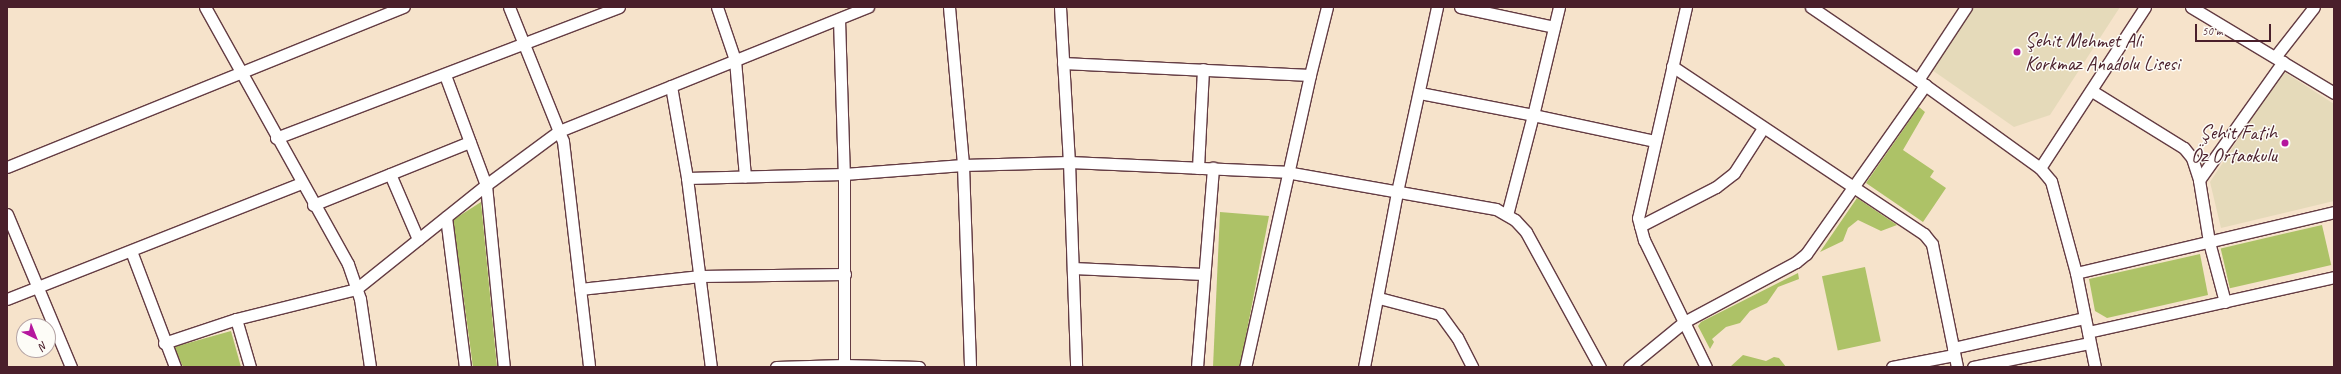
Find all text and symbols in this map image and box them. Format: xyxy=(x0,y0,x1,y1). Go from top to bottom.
scale bar xyxy=(2197,16,2273,42)
text: 50 m xyxy=(2202,23,2222,39)
place label: Şehit Mehmet Ali Korkmaz Anadolu Lisesi xyxy=(2025,28,2180,75)
marker: Şehit Mehmet Ali Korkmaz Anadolu Lisesi xyxy=(2012,47,2022,57)
place label: Şehit Fatih Öz Ortaokulu xyxy=(2191,120,2277,167)
marker: Şehit Fatih Öz Ortaokulu xyxy=(2280,138,2290,148)
north arrow xyxy=(16,318,56,358)
text: N xyxy=(36,339,51,353)

